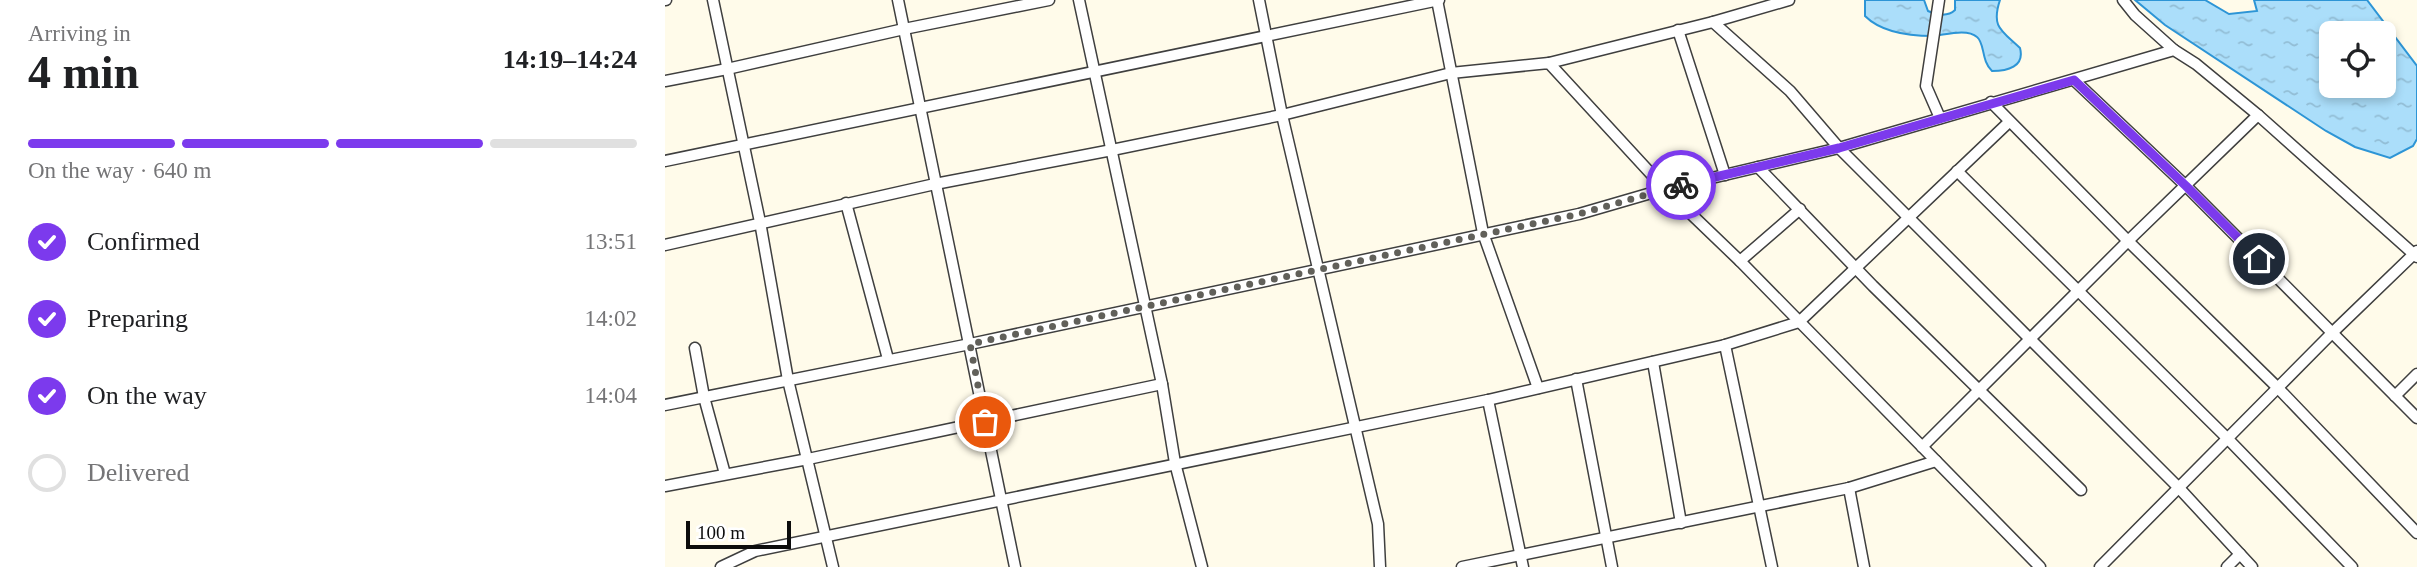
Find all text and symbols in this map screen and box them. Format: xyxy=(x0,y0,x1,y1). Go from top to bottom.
text: Arriving in xyxy=(28,21,131,46)
map controls xyxy=(2319,21,2396,98)
button: locate xyxy=(2319,21,2396,98)
text: 14:19–14:24 xyxy=(503,45,637,74)
text: 4 min xyxy=(28,47,139,98)
courier xyxy=(1646,150,1716,220)
text: On the way · 640 m xyxy=(28,158,211,183)
icon: bike xyxy=(1662,166,1700,204)
icon: check xyxy=(28,223,66,261)
text: Confirmed xyxy=(87,227,200,256)
text: 13:51 xyxy=(585,229,637,254)
pin xyxy=(2229,229,2289,289)
icon: home xyxy=(2240,240,2278,278)
icon: check xyxy=(28,300,66,338)
text: Preparing xyxy=(87,304,188,333)
text: 14:02 xyxy=(585,306,637,331)
icon: check xyxy=(28,377,66,415)
text: On the way xyxy=(87,381,207,410)
text: 14:04 xyxy=(585,383,637,408)
pin xyxy=(955,392,1015,452)
icon: bag xyxy=(966,403,1004,441)
text: Delivered xyxy=(87,458,190,487)
scale bar xyxy=(686,518,791,550)
text: 100 m xyxy=(697,522,745,543)

